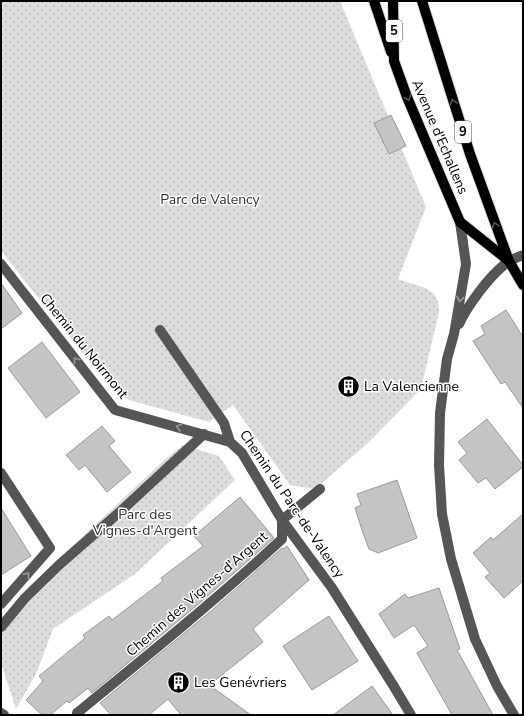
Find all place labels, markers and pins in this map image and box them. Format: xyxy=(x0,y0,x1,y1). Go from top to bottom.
building icon: La Valencienne xyxy=(335,373,361,399)
place label: La Valencienne xyxy=(364,377,459,396)
building icon: Les Genévriers xyxy=(165,669,191,695)
place label: Les Genévriers xyxy=(194,673,287,692)

